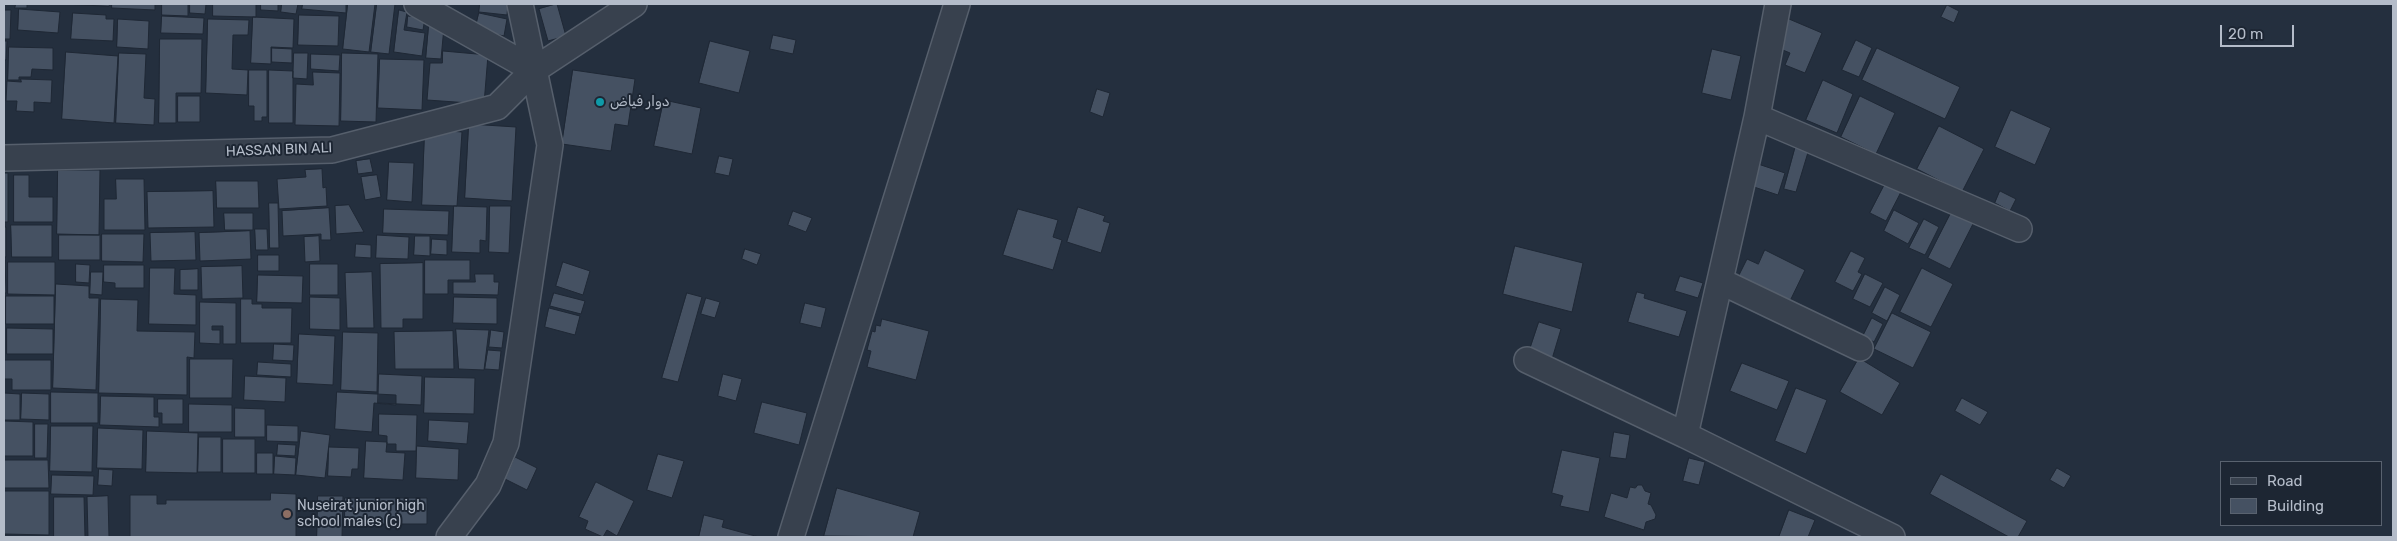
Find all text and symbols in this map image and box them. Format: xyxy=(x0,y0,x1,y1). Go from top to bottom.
scale bar xyxy=(2222,15,2296,47)
text: 20 m xyxy=(2228,25,2263,43)
place label: دوار فياض xyxy=(610,94,670,110)
marker: دوار فياض xyxy=(594,96,606,108)
street label: HASSAN BIN ALI xyxy=(226,140,332,160)
legend xyxy=(2220,461,2382,526)
text: Road xyxy=(2267,472,2303,490)
text: Building xyxy=(2267,497,2324,515)
place label: Nuseirat junior high school males (c) xyxy=(297,498,425,530)
marker: Nuseirat junior high school males (c) xyxy=(281,508,293,520)

